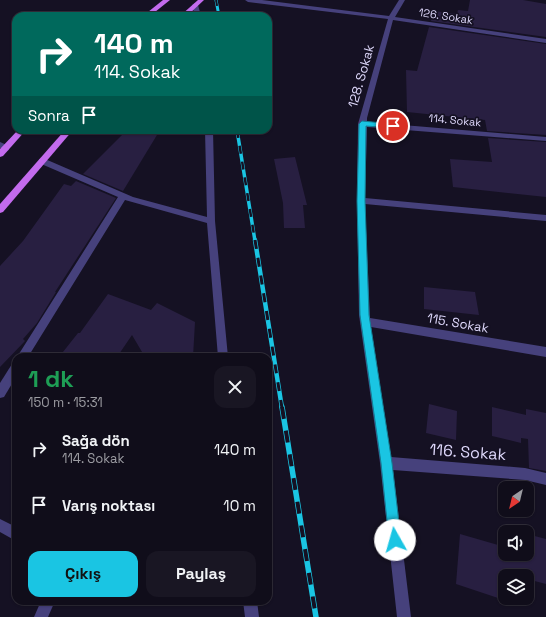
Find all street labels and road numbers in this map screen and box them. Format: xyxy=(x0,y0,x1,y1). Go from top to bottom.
street label: 126. Sokak xyxy=(418,5,474,27)
street label: 128. Sokak xyxy=(344,42,378,110)
street label: 114. Sokak xyxy=(428,111,482,129)
street label: 115. Sokak xyxy=(426,309,490,337)
street label: 116. Sokak xyxy=(429,439,507,465)

